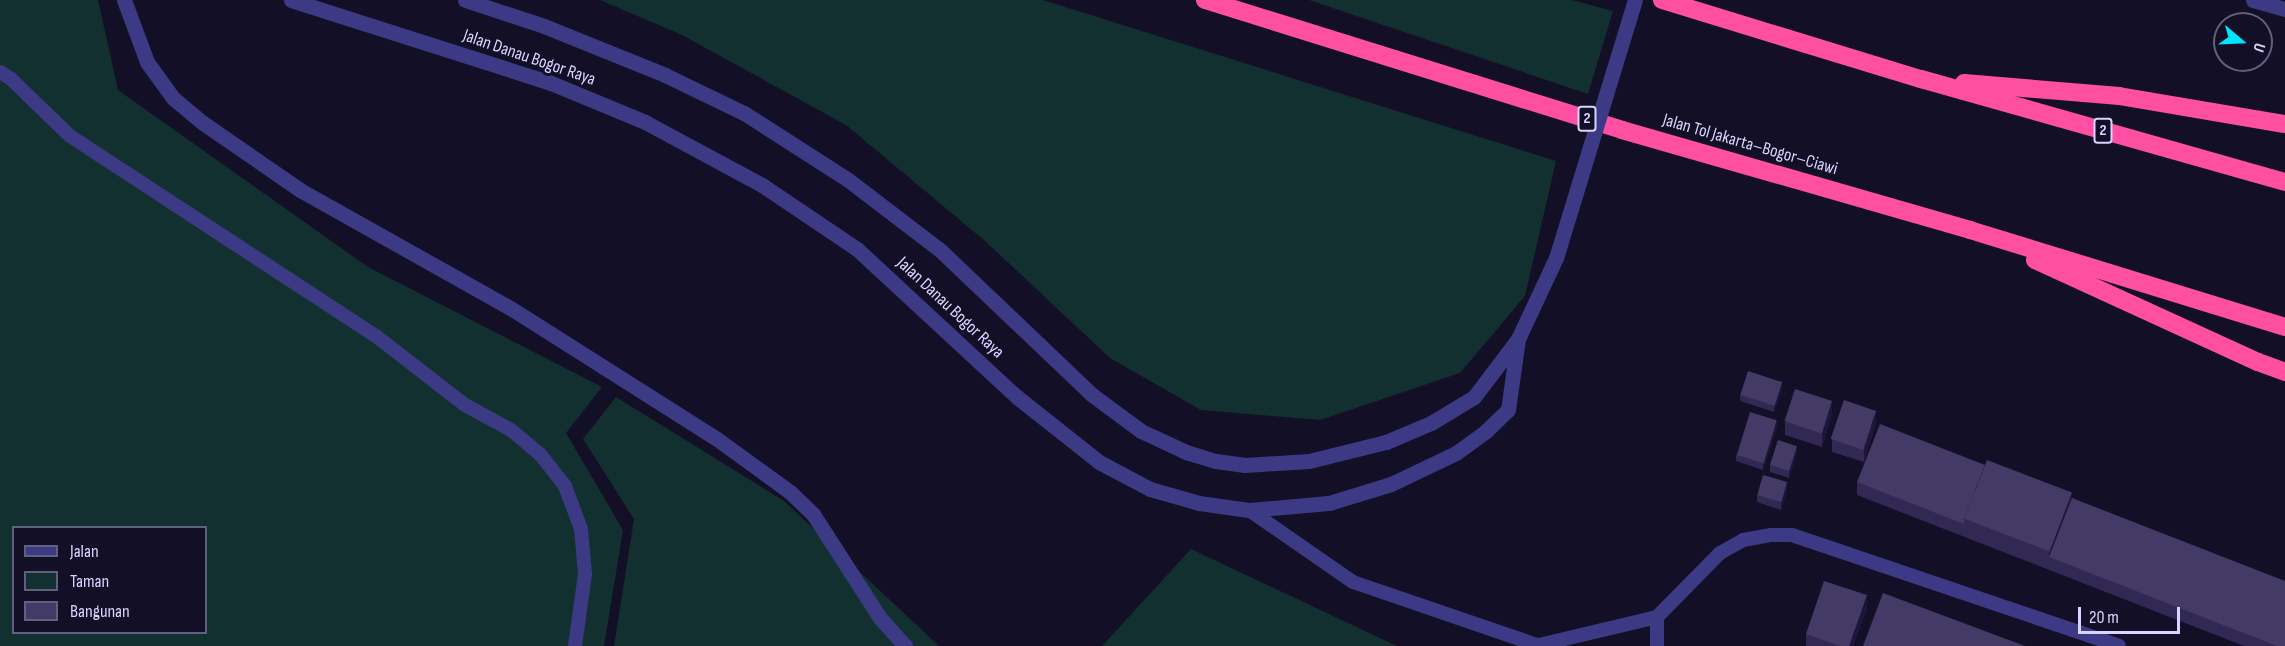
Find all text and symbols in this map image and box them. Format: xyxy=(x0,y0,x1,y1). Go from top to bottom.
north arrow xyxy=(2213,12,2273,72)
street label: Jalan Danau Bogor Raya xyxy=(460,25,598,91)
text: U xyxy=(2248,40,2269,54)
road number: 2 xyxy=(1576,106,1598,132)
street label: Jalan Tol Jakarta–Bogor–Ciawi xyxy=(1660,110,1840,180)
road number: 2 xyxy=(2092,118,2114,144)
street label: Jalan Danau Bogor Raya xyxy=(892,253,1008,363)
legend xyxy=(12,526,207,634)
text: Jalan xyxy=(70,541,99,562)
text: Taman xyxy=(70,571,109,592)
scale bar xyxy=(2081,595,2183,633)
text: Bangunan xyxy=(70,601,130,622)
text: 20 m xyxy=(2089,607,2119,628)

